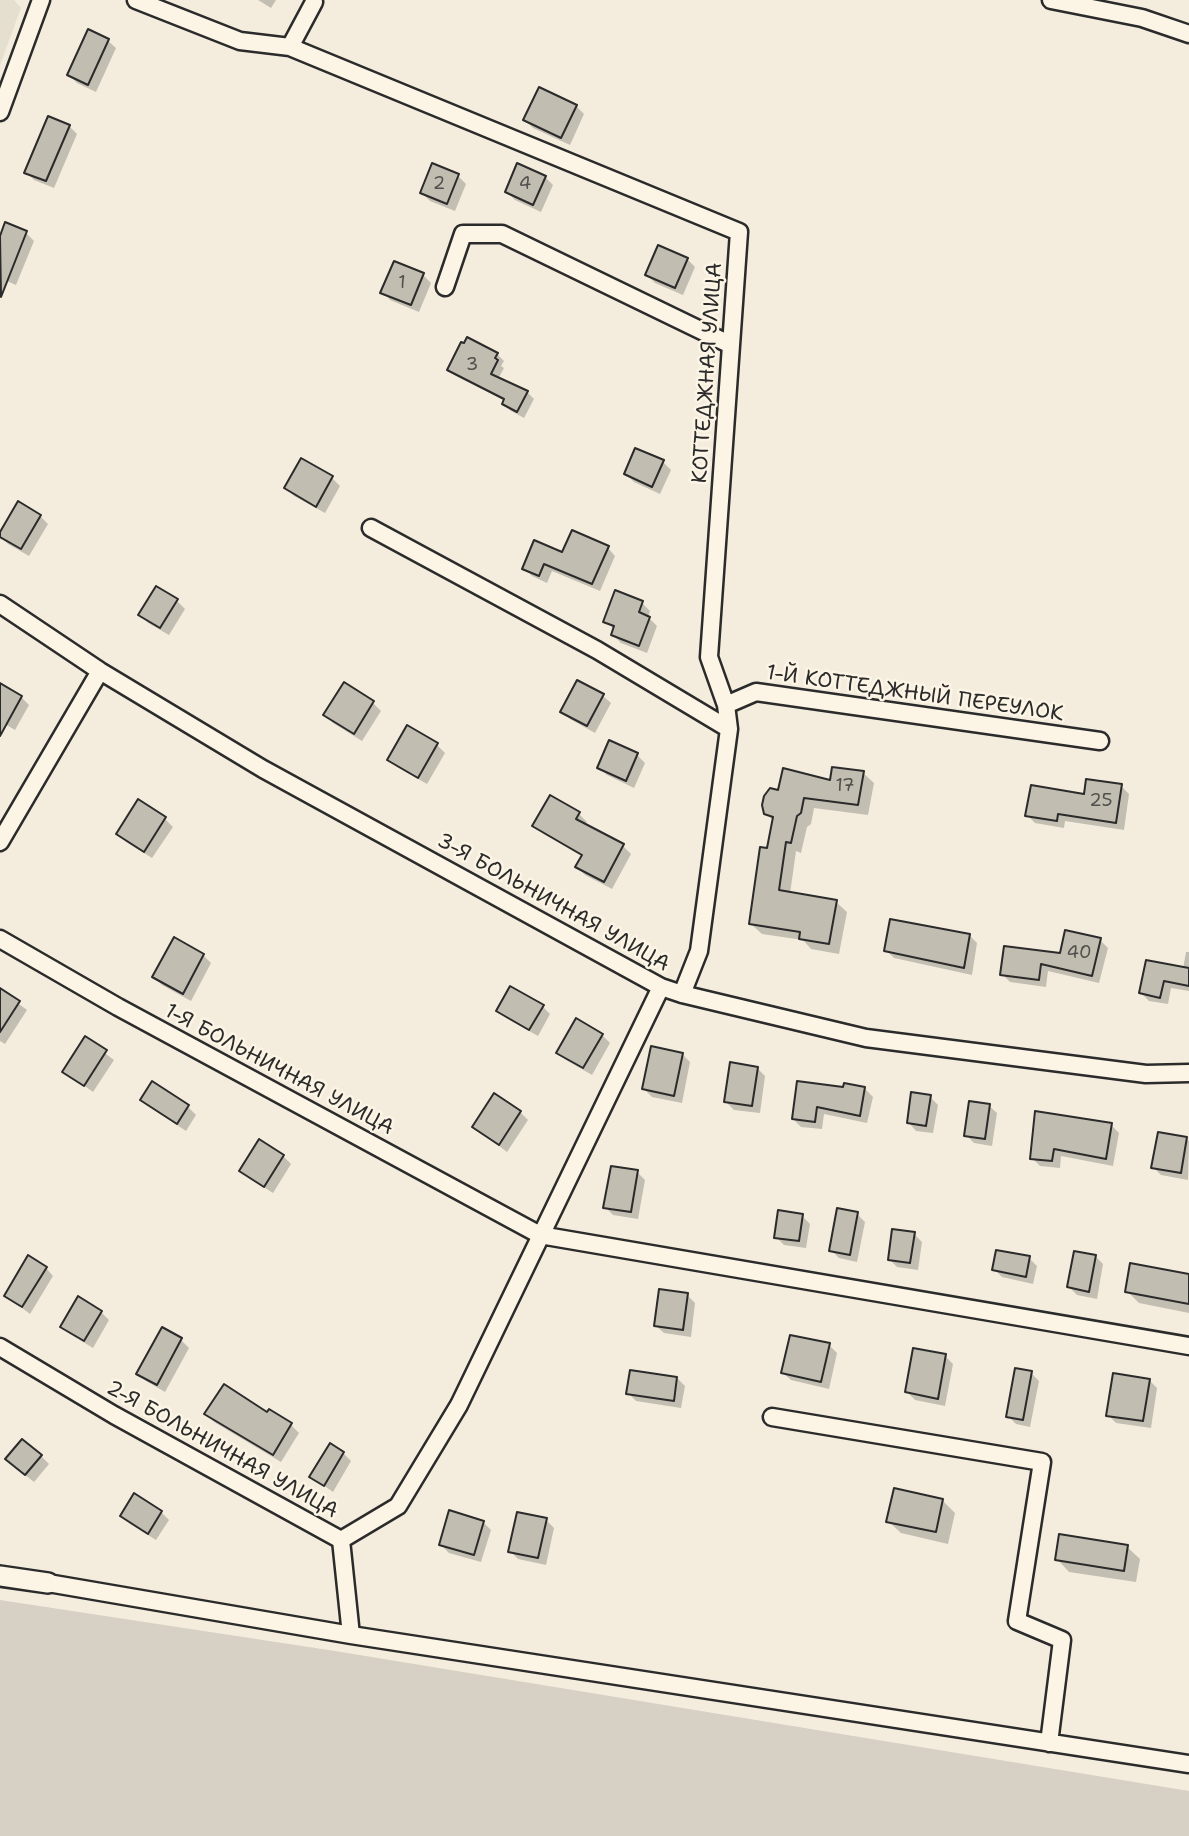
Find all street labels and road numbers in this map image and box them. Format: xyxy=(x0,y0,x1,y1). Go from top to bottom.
street label: КОТТЕДЖНАЯ УЛИЦА xyxy=(688,262,728,484)
street label: 1-Й КОТТЕДЖНЫЙ ПЕРЕУЛОК xyxy=(765,661,1065,727)
street label: 3-Я БОЛЬНИЧНАЯ УЛИЦА xyxy=(432,828,674,978)
street label: 1-Я БОЛЬНИЧНАЯ УЛИЦА xyxy=(160,999,398,1141)
street label: 2-Я БОЛЬНИЧНАЯ УЛИЦА xyxy=(102,1376,342,1524)

